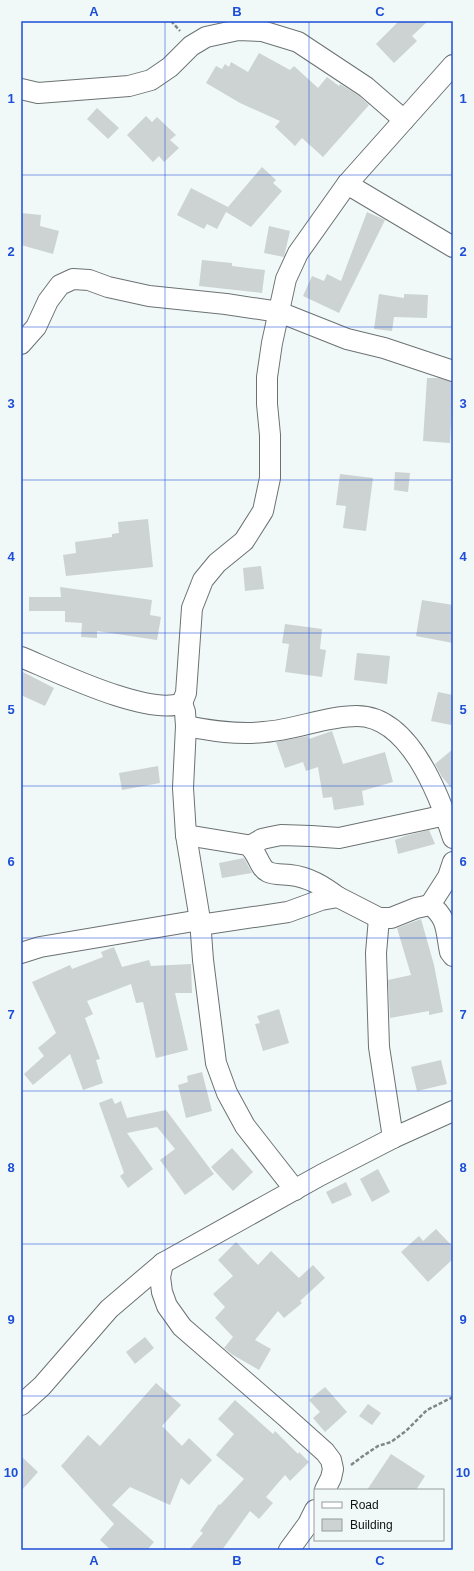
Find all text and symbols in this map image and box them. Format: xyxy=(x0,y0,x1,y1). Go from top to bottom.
text: A xyxy=(89,4,99,19)
text: B xyxy=(232,4,242,19)
text: C xyxy=(375,4,385,19)
text: 1 xyxy=(7,91,15,106)
text: 1 xyxy=(459,91,467,106)
text: 2 xyxy=(7,244,15,259)
text: 2 xyxy=(459,244,467,259)
text: 3 xyxy=(7,396,15,411)
text: 3 xyxy=(459,396,467,411)
text: 4 xyxy=(7,549,15,564)
text: 4 xyxy=(459,549,467,564)
text: 5 xyxy=(7,702,15,717)
text: 5 xyxy=(459,702,467,717)
text: 6 xyxy=(7,854,15,869)
text: 6 xyxy=(459,854,467,869)
text: 7 xyxy=(7,1007,15,1022)
text: 7 xyxy=(459,1007,467,1022)
text: 8 xyxy=(7,1160,15,1175)
text: 8 xyxy=(459,1160,467,1175)
text: 9 xyxy=(7,1312,15,1327)
text: 9 xyxy=(459,1312,467,1327)
text: 10 xyxy=(4,1465,18,1480)
text: 10 xyxy=(456,1465,470,1480)
legend xyxy=(314,1489,444,1541)
text: Road xyxy=(350,1498,379,1512)
text: Building xyxy=(350,1518,393,1532)
text: A xyxy=(89,1553,99,1568)
text: B xyxy=(232,1553,242,1568)
text: C xyxy=(375,1553,385,1568)

